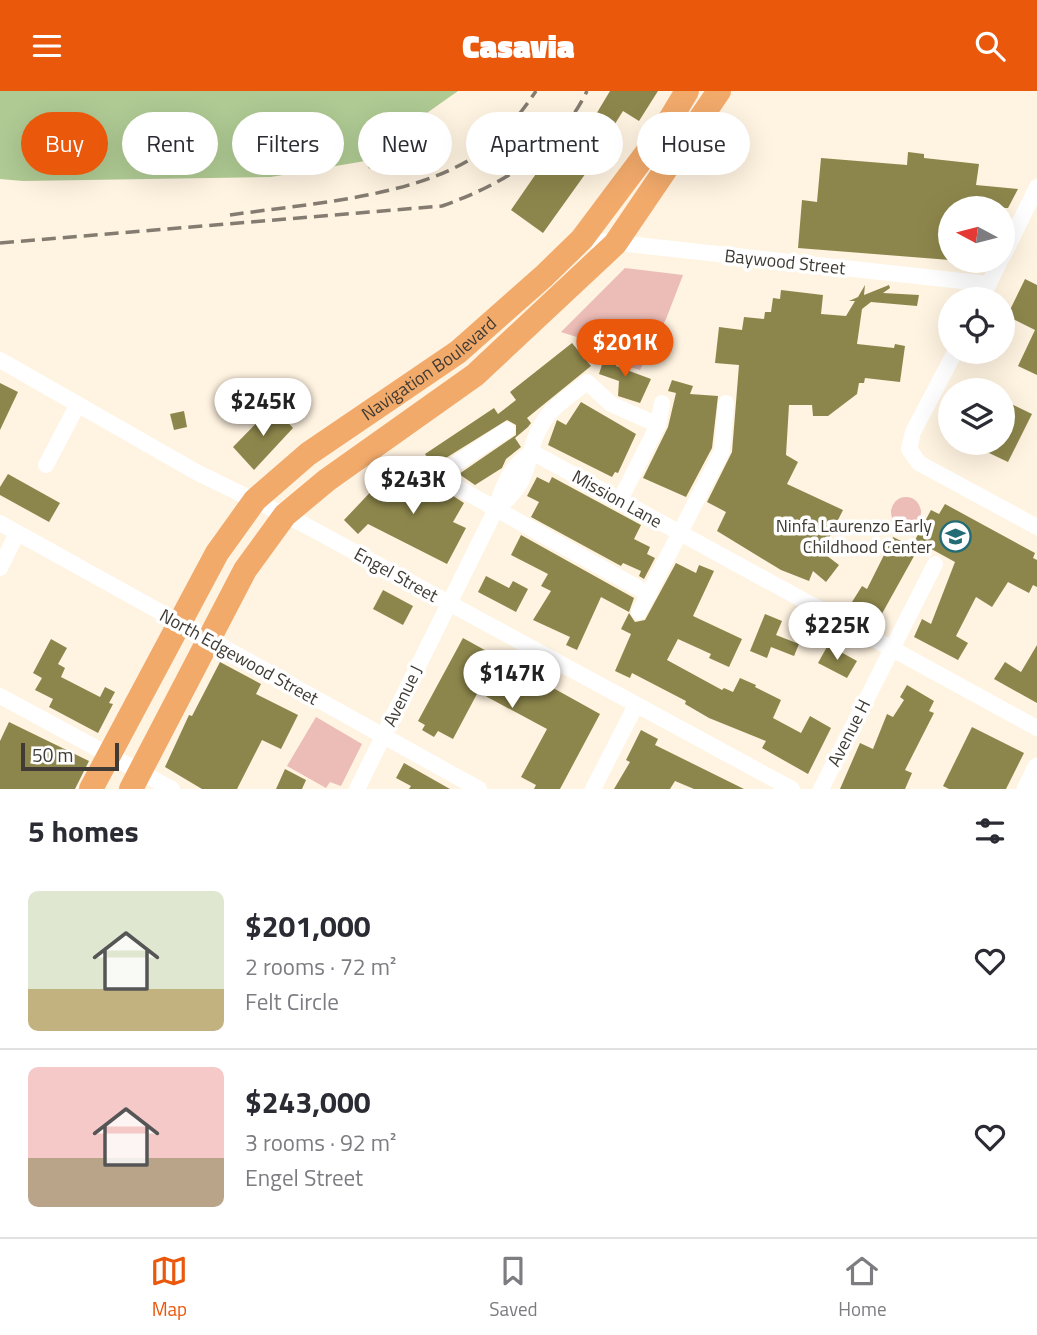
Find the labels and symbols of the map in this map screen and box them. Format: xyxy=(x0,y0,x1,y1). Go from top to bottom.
north arrow xyxy=(938,196,1015,273)
street label: Baywood Street xyxy=(723,242,847,281)
street label: Navigation Boulevard xyxy=(356,310,502,427)
pin: $201K xyxy=(576,320,674,379)
pin: $245K xyxy=(214,379,312,438)
pin: $243K xyxy=(364,457,462,516)
street label: Mission Lane xyxy=(567,463,667,534)
place label: Ninfa Laurenzo Early Childhood Center xyxy=(776,512,932,560)
school or university icon: Ninfa Laurenzo Early Childhood Center xyxy=(938,519,972,553)
street label: Engel Street xyxy=(349,540,444,609)
street label: North Edgewood Street xyxy=(155,602,324,712)
pin: $225K xyxy=(788,603,886,662)
pin: $147K xyxy=(463,651,561,710)
street label: Avenue J xyxy=(376,660,429,731)
street label: Avenue H xyxy=(820,694,877,771)
scale bar xyxy=(21,740,119,772)

